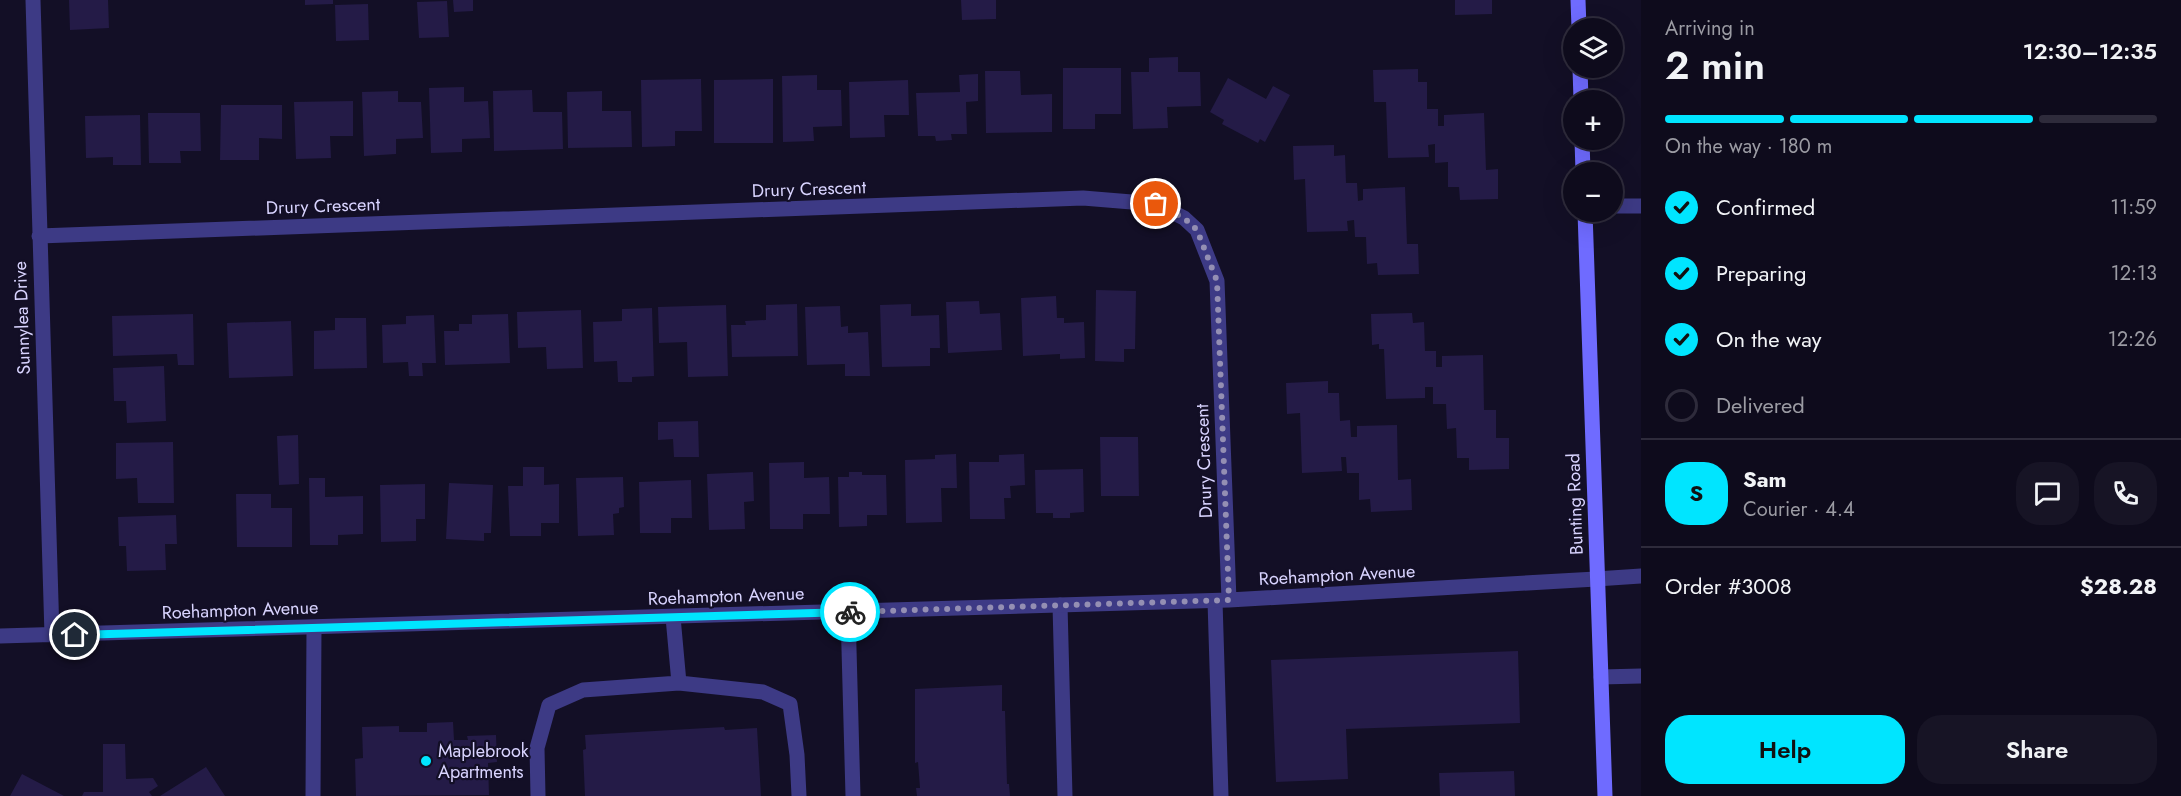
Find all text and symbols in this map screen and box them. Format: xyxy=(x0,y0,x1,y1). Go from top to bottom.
text: Arriving in xyxy=(1665,14,1755,43)
map controls xyxy=(1563,18,1623,222)
button: layers xyxy=(1563,18,1623,78)
text: 12:30–12:35 xyxy=(2023,35,2157,67)
text: 2 min xyxy=(1665,37,1765,94)
button: + xyxy=(1563,90,1623,150)
text: On the way · 180 m xyxy=(1665,132,1832,161)
button: − xyxy=(1563,162,1623,222)
street label: Drury Crescent xyxy=(751,174,867,204)
pin xyxy=(1130,178,1181,229)
icon: bag xyxy=(1139,187,1172,220)
street label: Drury Crescent xyxy=(265,191,381,221)
icon: check xyxy=(1665,191,1698,224)
text: Confirmed xyxy=(1716,191,1815,223)
text: 11:59 xyxy=(2110,193,2157,222)
icon: check xyxy=(1665,257,1698,290)
text: Preparing xyxy=(1716,257,1807,289)
text: 12:13 xyxy=(2111,259,2157,288)
street label: Sunnylea Drive xyxy=(7,261,37,375)
icon: check xyxy=(1665,323,1698,356)
text: On the way xyxy=(1716,323,1821,355)
text: 12:26 xyxy=(2108,325,2157,354)
text: Delivered xyxy=(1716,389,1805,421)
street label: Drury Crescent xyxy=(1189,403,1219,519)
street label: Bunting Road xyxy=(1560,453,1590,555)
button: chat xyxy=(2016,462,2079,525)
button: phone xyxy=(2094,462,2157,525)
text: Sam xyxy=(1743,463,1787,495)
text: S xyxy=(1690,477,1703,509)
text: Courier · 4.4 xyxy=(1743,495,1855,524)
street label: Roehampton Avenue xyxy=(1258,558,1416,592)
text: Order #3008 xyxy=(1665,570,1792,602)
text: $28.28 xyxy=(2080,570,2157,602)
street label: Roehampton Avenue xyxy=(647,580,805,612)
courier xyxy=(820,582,880,642)
street label: Roehampton Avenue xyxy=(161,594,319,626)
icon: bike xyxy=(834,596,867,629)
pin xyxy=(49,609,100,660)
icon: home xyxy=(58,618,91,651)
button: Help xyxy=(1665,715,1905,784)
button: Share xyxy=(1917,715,2157,784)
place label: Maplebrook Apartments xyxy=(438,738,529,785)
marker: Maplebrook Apartments xyxy=(419,754,433,768)

